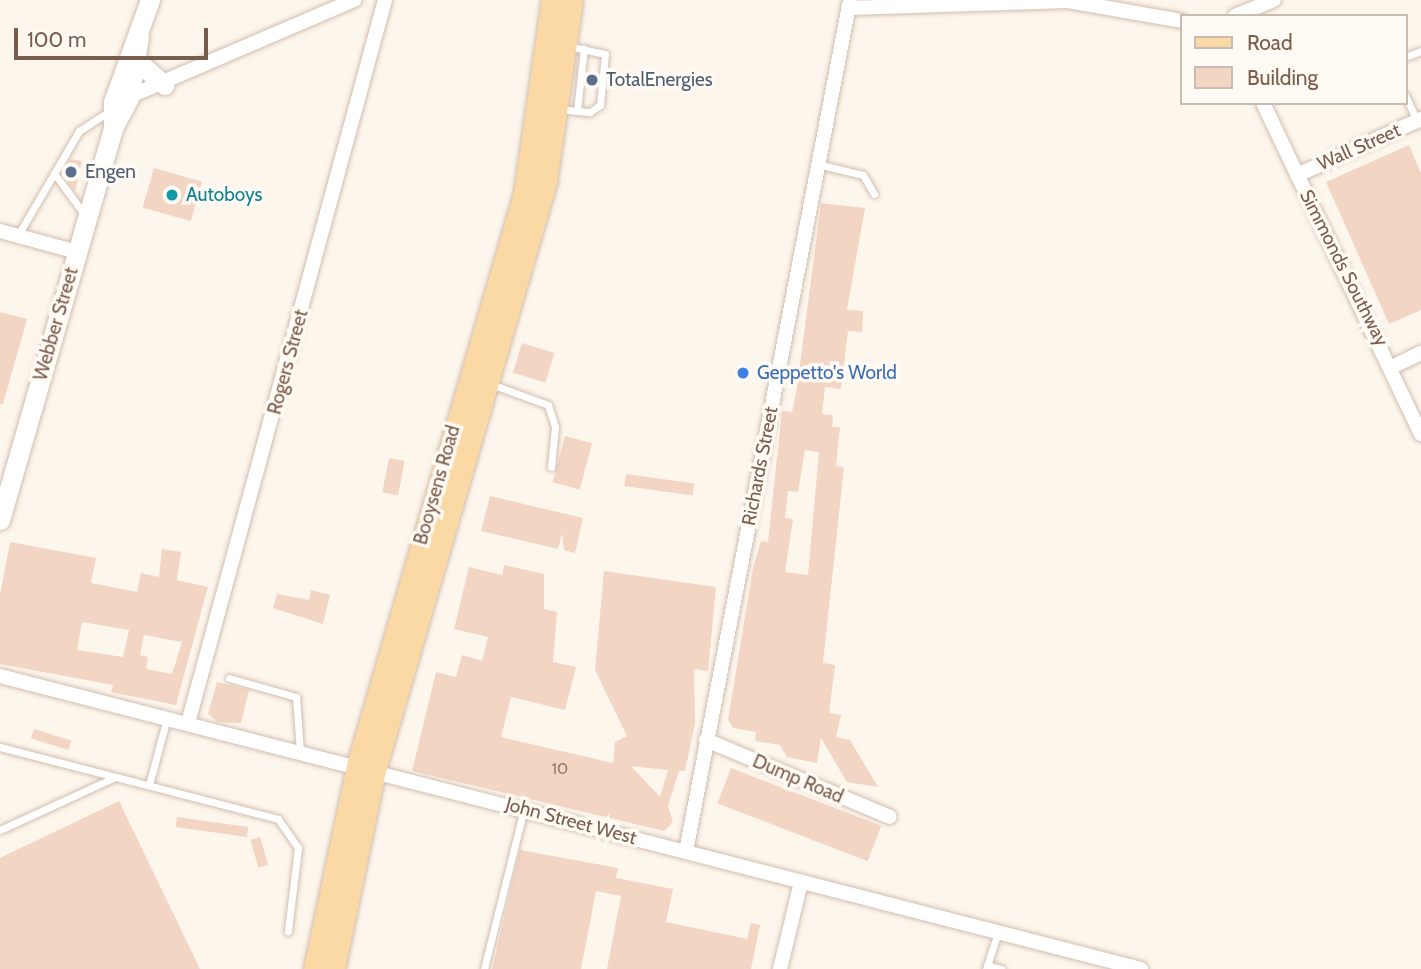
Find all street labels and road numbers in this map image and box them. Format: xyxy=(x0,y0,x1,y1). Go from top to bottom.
street label: Wall Street xyxy=(1314,119,1404,175)
street label: Simmonds Southway xyxy=(1295,186,1393,350)
street label: Webber Street xyxy=(29,265,83,383)
street label: Rogers Street xyxy=(263,307,313,417)
street label: Richards Street xyxy=(737,405,783,527)
street label: Booysens Road xyxy=(409,423,465,547)
street label: Dump Road xyxy=(749,750,847,808)
street label: John Street West xyxy=(503,793,639,849)

